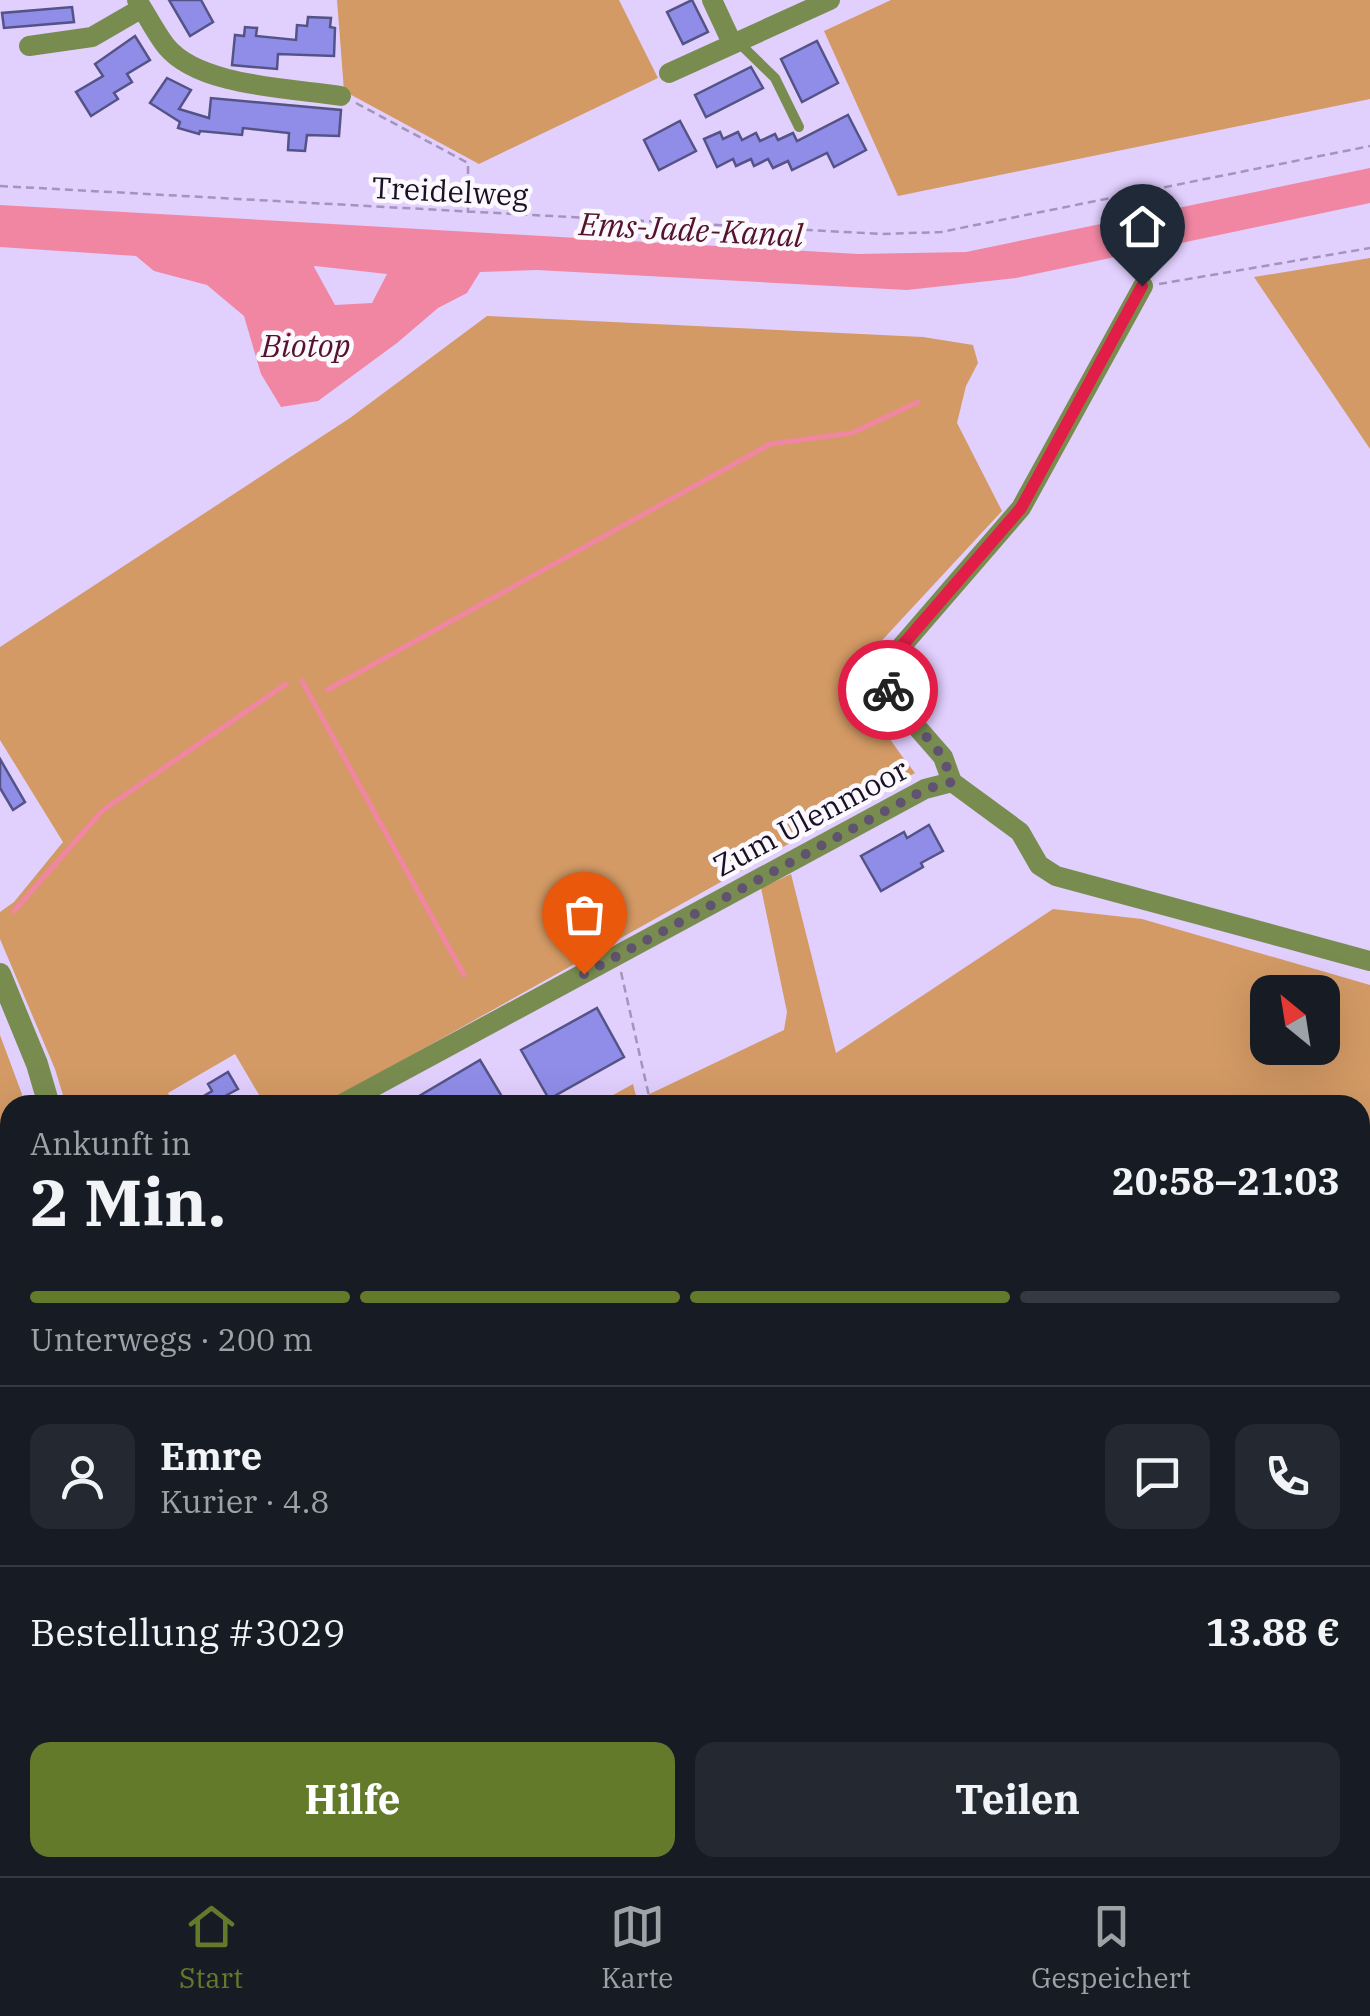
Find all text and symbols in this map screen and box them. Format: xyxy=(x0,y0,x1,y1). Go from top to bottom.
street label: Treidelweg xyxy=(371,167,529,214)
pin xyxy=(1100,184,1185,287)
icon: home xyxy=(1115,199,1170,254)
water label: Ems-Jade-Kanal xyxy=(577,202,805,256)
water label: Biotop xyxy=(260,324,351,366)
courier xyxy=(838,640,938,740)
icon: bike xyxy=(861,663,916,718)
street label: Zum Ulenmoor xyxy=(706,749,915,884)
pin xyxy=(542,872,627,975)
icon: bag xyxy=(557,887,612,942)
north arrow xyxy=(1250,975,1340,1065)
map controls xyxy=(1250,975,1340,1065)
text: Ankunft in xyxy=(30,1122,191,1164)
text: 20:58–21:03 xyxy=(1112,1156,1340,1205)
text: 2 Min. xyxy=(30,1159,226,1244)
text: Unterwegs · 200 m xyxy=(30,1318,313,1360)
button: person xyxy=(30,1424,135,1529)
button: chat xyxy=(1105,1424,1210,1529)
button: phone xyxy=(1235,1424,1340,1529)
text: Emre xyxy=(160,1431,262,1480)
text: Kurier · 4.8 xyxy=(160,1480,329,1522)
text: Bestellung #3029 xyxy=(30,1607,346,1656)
text: 13.88 € xyxy=(1206,1607,1340,1656)
button: Hilfe xyxy=(30,1742,675,1857)
button: Teilen xyxy=(695,1742,1340,1857)
tab: Start xyxy=(179,1899,243,1996)
tab: Karte xyxy=(601,1899,673,1996)
tab: Gespeichert xyxy=(1031,1899,1191,1996)

